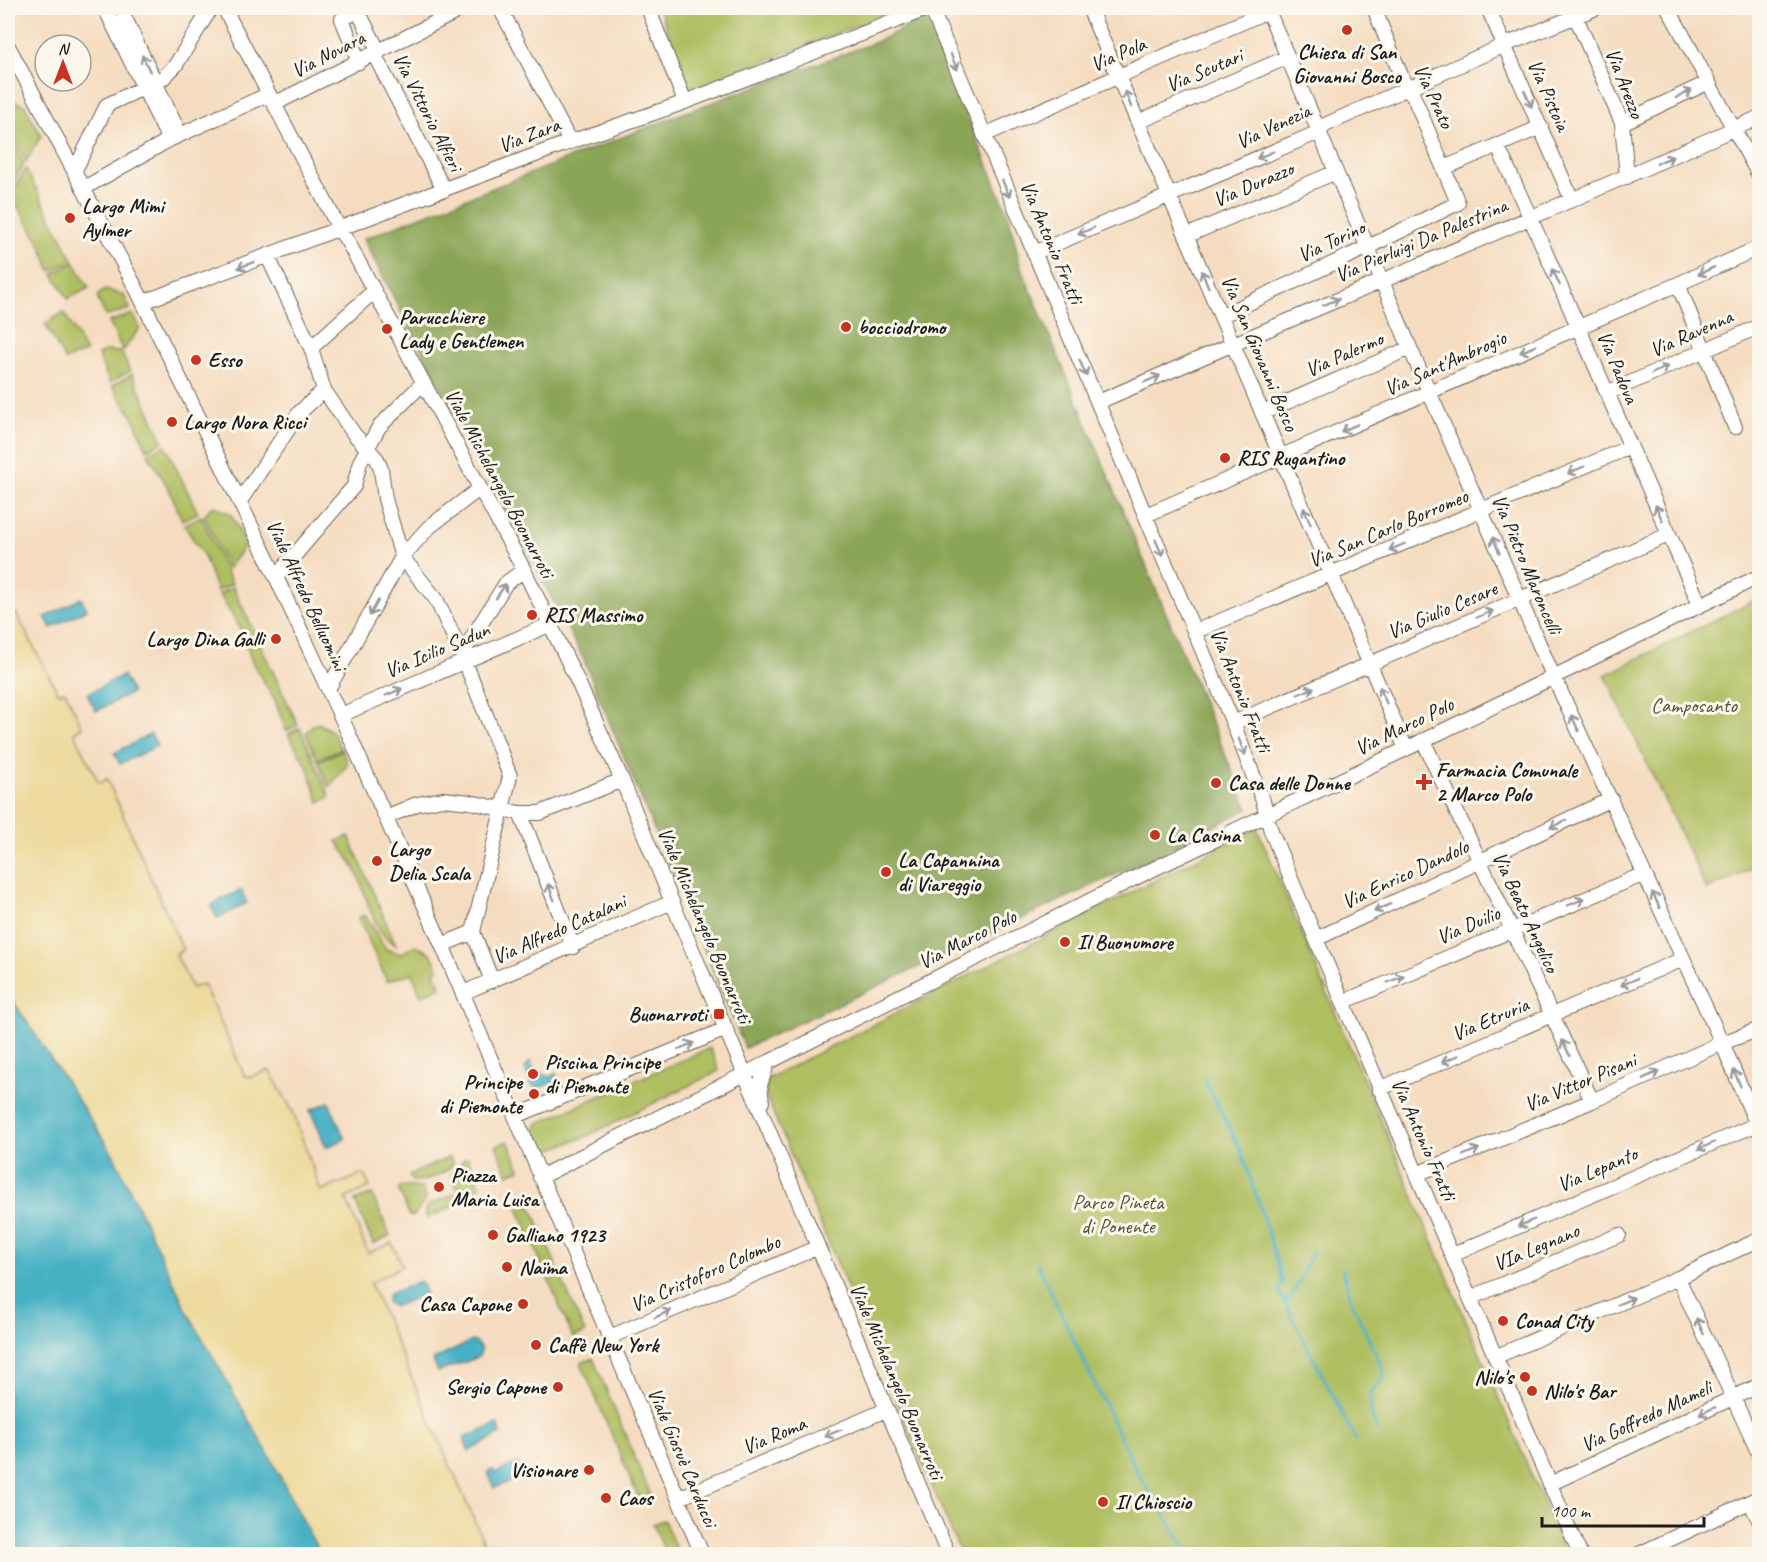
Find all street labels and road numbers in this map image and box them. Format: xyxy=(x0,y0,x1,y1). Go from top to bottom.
street label: Via Novara xyxy=(287,24,370,83)
street label: Via Pola xyxy=(1087,30,1151,77)
street label: Via Scutari xyxy=(1162,41,1249,98)
street label: Via Arezzo xyxy=(1600,44,1651,123)
street label: Via Vittorio Alfieri xyxy=(387,49,470,178)
street label: Via Pistoia xyxy=(1522,55,1577,137)
street label: Via Prato xyxy=(1408,60,1461,134)
street label: Via Venezia xyxy=(1231,96,1317,155)
street label: Via Zara xyxy=(494,111,565,159)
street label: Via Durazzo xyxy=(1209,154,1300,213)
street label: Via Antonio Fratti xyxy=(1014,177,1091,310)
street label: Via Pierluigi Da Palestrina xyxy=(1331,191,1513,288)
street label: Via Torino xyxy=(1293,213,1371,268)
street label: Via San Giovanni Bosco xyxy=(1215,271,1305,436)
street label: Via Ravenna xyxy=(1646,303,1738,363)
street label: Via Palermo xyxy=(1301,324,1389,383)
street label: Via Sant'Ambrogio xyxy=(1380,324,1511,401)
street label: Via Padova xyxy=(1591,327,1645,409)
street label: Viale Michelangelo Buonarroti xyxy=(439,384,562,585)
street label: Via San Carlo Borromeo xyxy=(1304,482,1473,573)
street label: Via Pietro Maroncelli xyxy=(1486,490,1569,640)
street label: Viale Alfredo Belluomini xyxy=(261,515,355,677)
street label: Via Giulio Cesare xyxy=(1383,575,1502,645)
street label: Via Icilio Sadun xyxy=(381,616,494,684)
street label: Via Antonio Fratti xyxy=(1204,624,1279,758)
street label: Via Marco Polo xyxy=(1350,690,1459,761)
street label: Viale Michelangelo Buonarroti xyxy=(652,823,758,1027)
street label: Via Enrico Dandolo xyxy=(1338,833,1474,915)
street label: Via Beato Angelico xyxy=(1487,847,1566,979)
street label: Via Alfredo Catalani xyxy=(488,887,632,970)
street label: Via Duilio xyxy=(1432,899,1505,950)
street label: Via Marco Polo xyxy=(914,903,1022,975)
street label: Via Etruria xyxy=(1448,991,1534,1047)
street label: Via Vittor Pisani xyxy=(1520,1046,1643,1117)
street label: Via Antonio Fratti xyxy=(1385,1074,1464,1207)
street label: Via Lepanto xyxy=(1553,1140,1643,1197)
street label: VIa Legnano xyxy=(1489,1217,1584,1277)
street label: Via Cristoforo Colombo xyxy=(626,1228,785,1318)
street label: Viale Michelangelo Buonarroti xyxy=(844,1279,951,1486)
street label: Via Goffredo Mameli xyxy=(1577,1373,1718,1458)
street label: Viale Giosuè Carducci xyxy=(642,1384,725,1533)
street label: Via Roma xyxy=(738,1409,811,1460)

